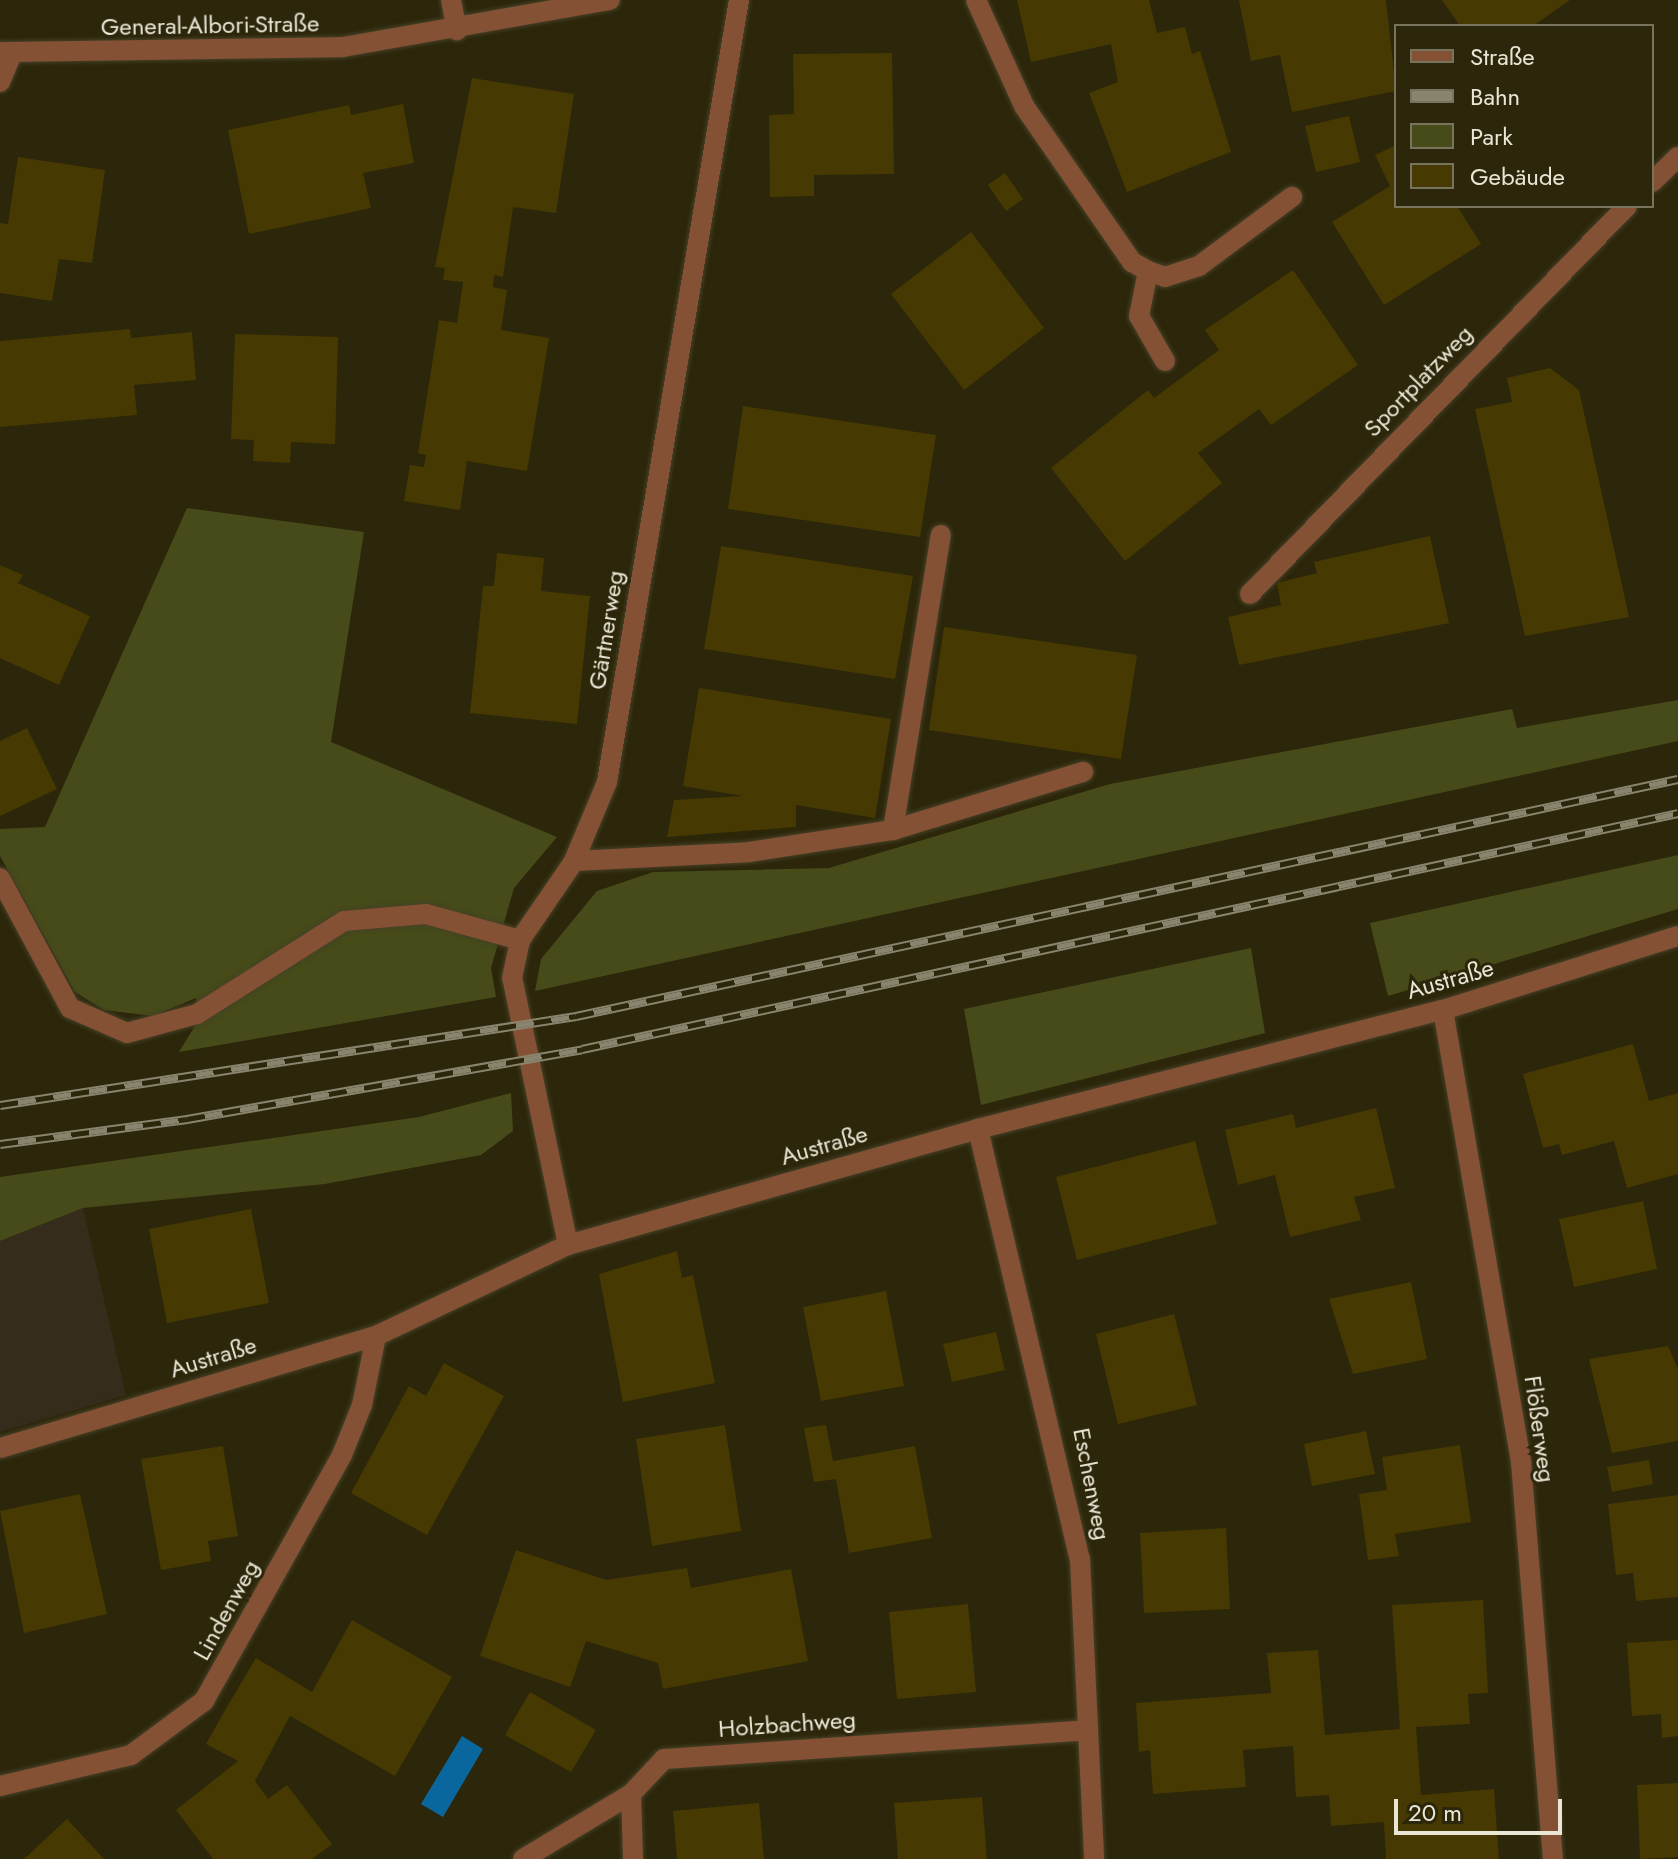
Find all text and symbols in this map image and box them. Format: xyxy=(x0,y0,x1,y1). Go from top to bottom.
street label: General-Albori-Straße xyxy=(101,9,319,41)
legend xyxy=(1394,24,1654,208)
text: Straße xyxy=(1470,39,1535,74)
text: Bahn xyxy=(1470,79,1520,114)
text: Park xyxy=(1470,119,1513,154)
text: Gebäude xyxy=(1470,159,1565,194)
street label: Sportplatzweg xyxy=(1358,319,1478,443)
street label: Gärtnerweg xyxy=(582,568,630,692)
street label: Austraße xyxy=(1403,953,1497,1005)
street label: Austraße xyxy=(777,1119,871,1171)
street label: Austraße xyxy=(166,1330,260,1384)
street label: Flößerweg xyxy=(1518,1374,1562,1484)
street label: Eschenweg xyxy=(1067,1425,1117,1543)
street label: Lindenweg xyxy=(187,1555,265,1665)
street label: Holzbachweg xyxy=(717,1705,857,1743)
scale bar xyxy=(1398,1783,1566,1833)
text: 20 m xyxy=(1408,1795,1462,1830)

